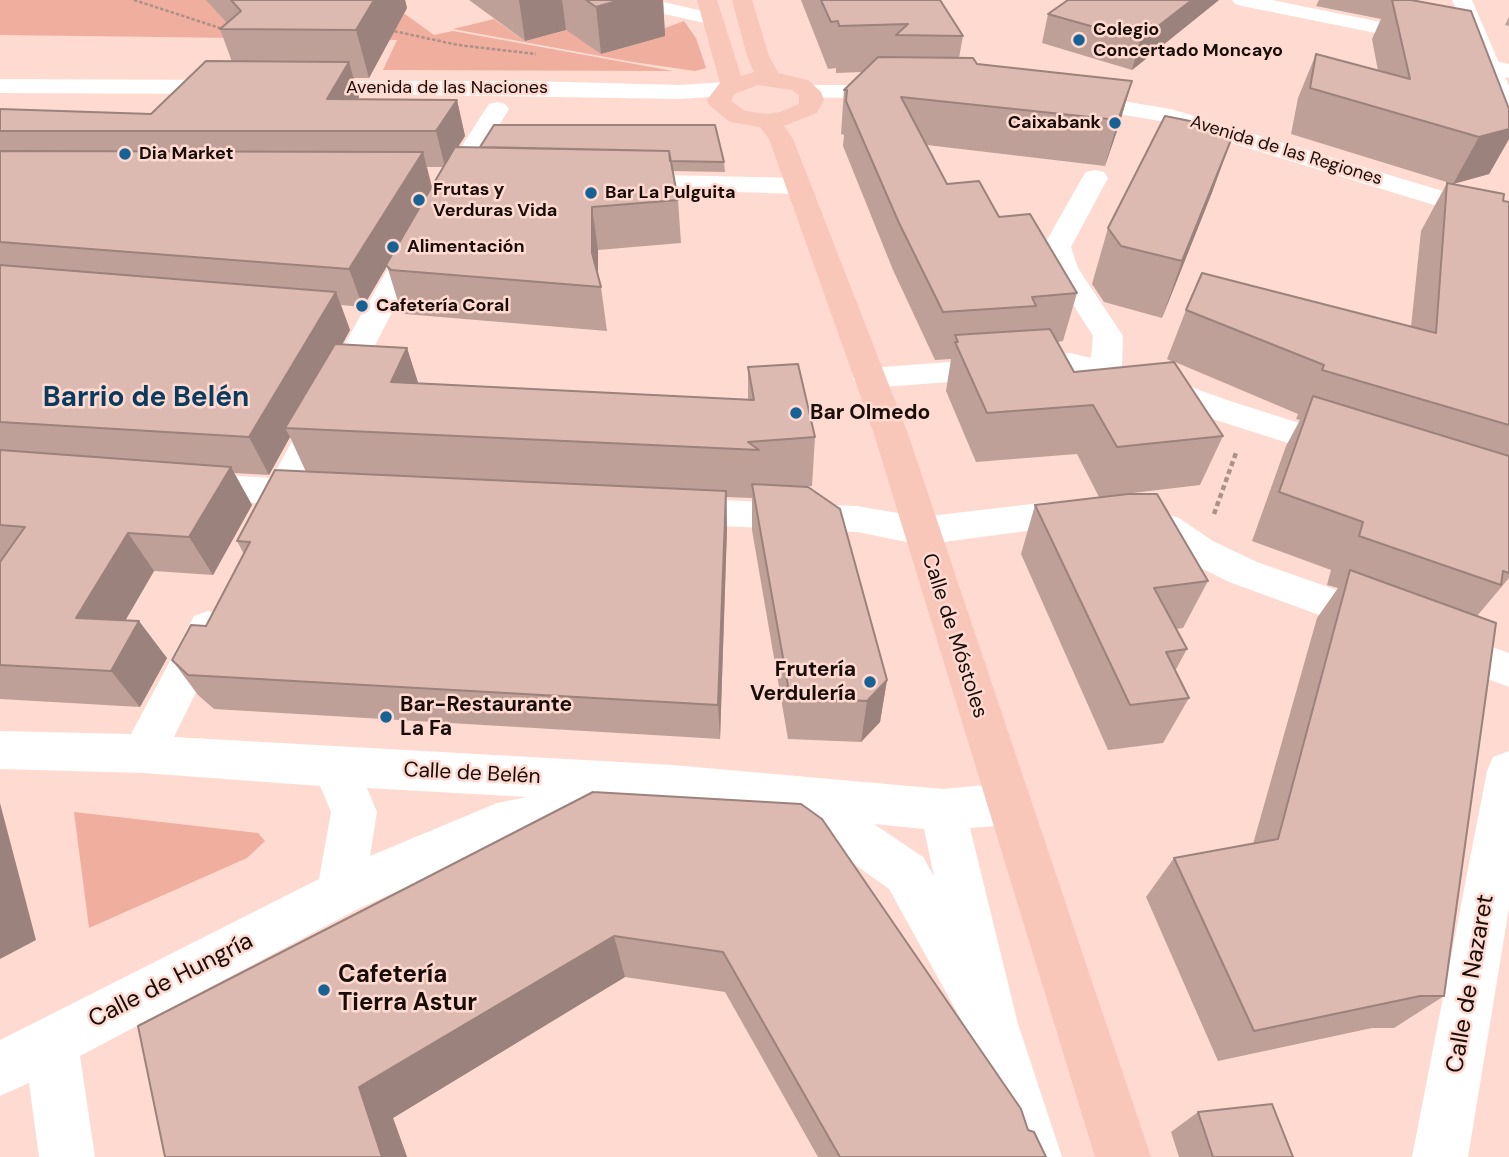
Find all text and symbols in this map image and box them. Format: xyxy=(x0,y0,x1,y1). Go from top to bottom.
place label: Colegio Concertado Moncayo xyxy=(1093,19,1283,61)
marker: Colegio Concertado Moncayo xyxy=(1071,32,1087,48)
street label: Avenida de las Naciones xyxy=(346,77,548,99)
street label: Avenida de las Regiones xyxy=(1187,111,1385,191)
place label: Caixabank xyxy=(1008,112,1101,134)
marker: Caixabank xyxy=(1107,115,1123,131)
place label: Dia Market xyxy=(139,143,233,165)
marker: Dia Market xyxy=(117,146,133,162)
place label: Frutas y Verduras Vida xyxy=(433,179,557,222)
place label: Bar La Pulguita xyxy=(605,182,735,204)
marker: Bar La Pulguita xyxy=(583,185,599,201)
marker: Frutas y Verduras Vida xyxy=(411,192,427,208)
place label: Alimentación xyxy=(407,236,525,258)
marker: Alimentación xyxy=(385,239,401,255)
place label: Cafetería Coral xyxy=(376,295,509,317)
marker: Cafetería Coral xyxy=(354,298,370,314)
district label: Barrio de Belén xyxy=(43,382,249,416)
place label: Bar Olmedo xyxy=(810,400,930,426)
marker: Bar Olmedo xyxy=(788,405,804,421)
street label: Calle de Móstoles xyxy=(915,550,993,722)
place label: Frutería Verdulería xyxy=(750,657,856,707)
marker: Frutería Verdulería xyxy=(862,674,878,690)
place label: Bar-Restaurante La Fa xyxy=(400,692,572,742)
marker: Bar-Restaurante La Fa xyxy=(378,709,394,725)
street label: Calle de Belén xyxy=(403,758,541,790)
street label: Calle de Nazaret xyxy=(1441,892,1501,1076)
street label: Calle de Hungría xyxy=(84,927,258,1035)
place label: Cafetería Tierra Astur xyxy=(338,962,477,1018)
marker: Cafetería Tierra Astur xyxy=(316,982,332,998)

